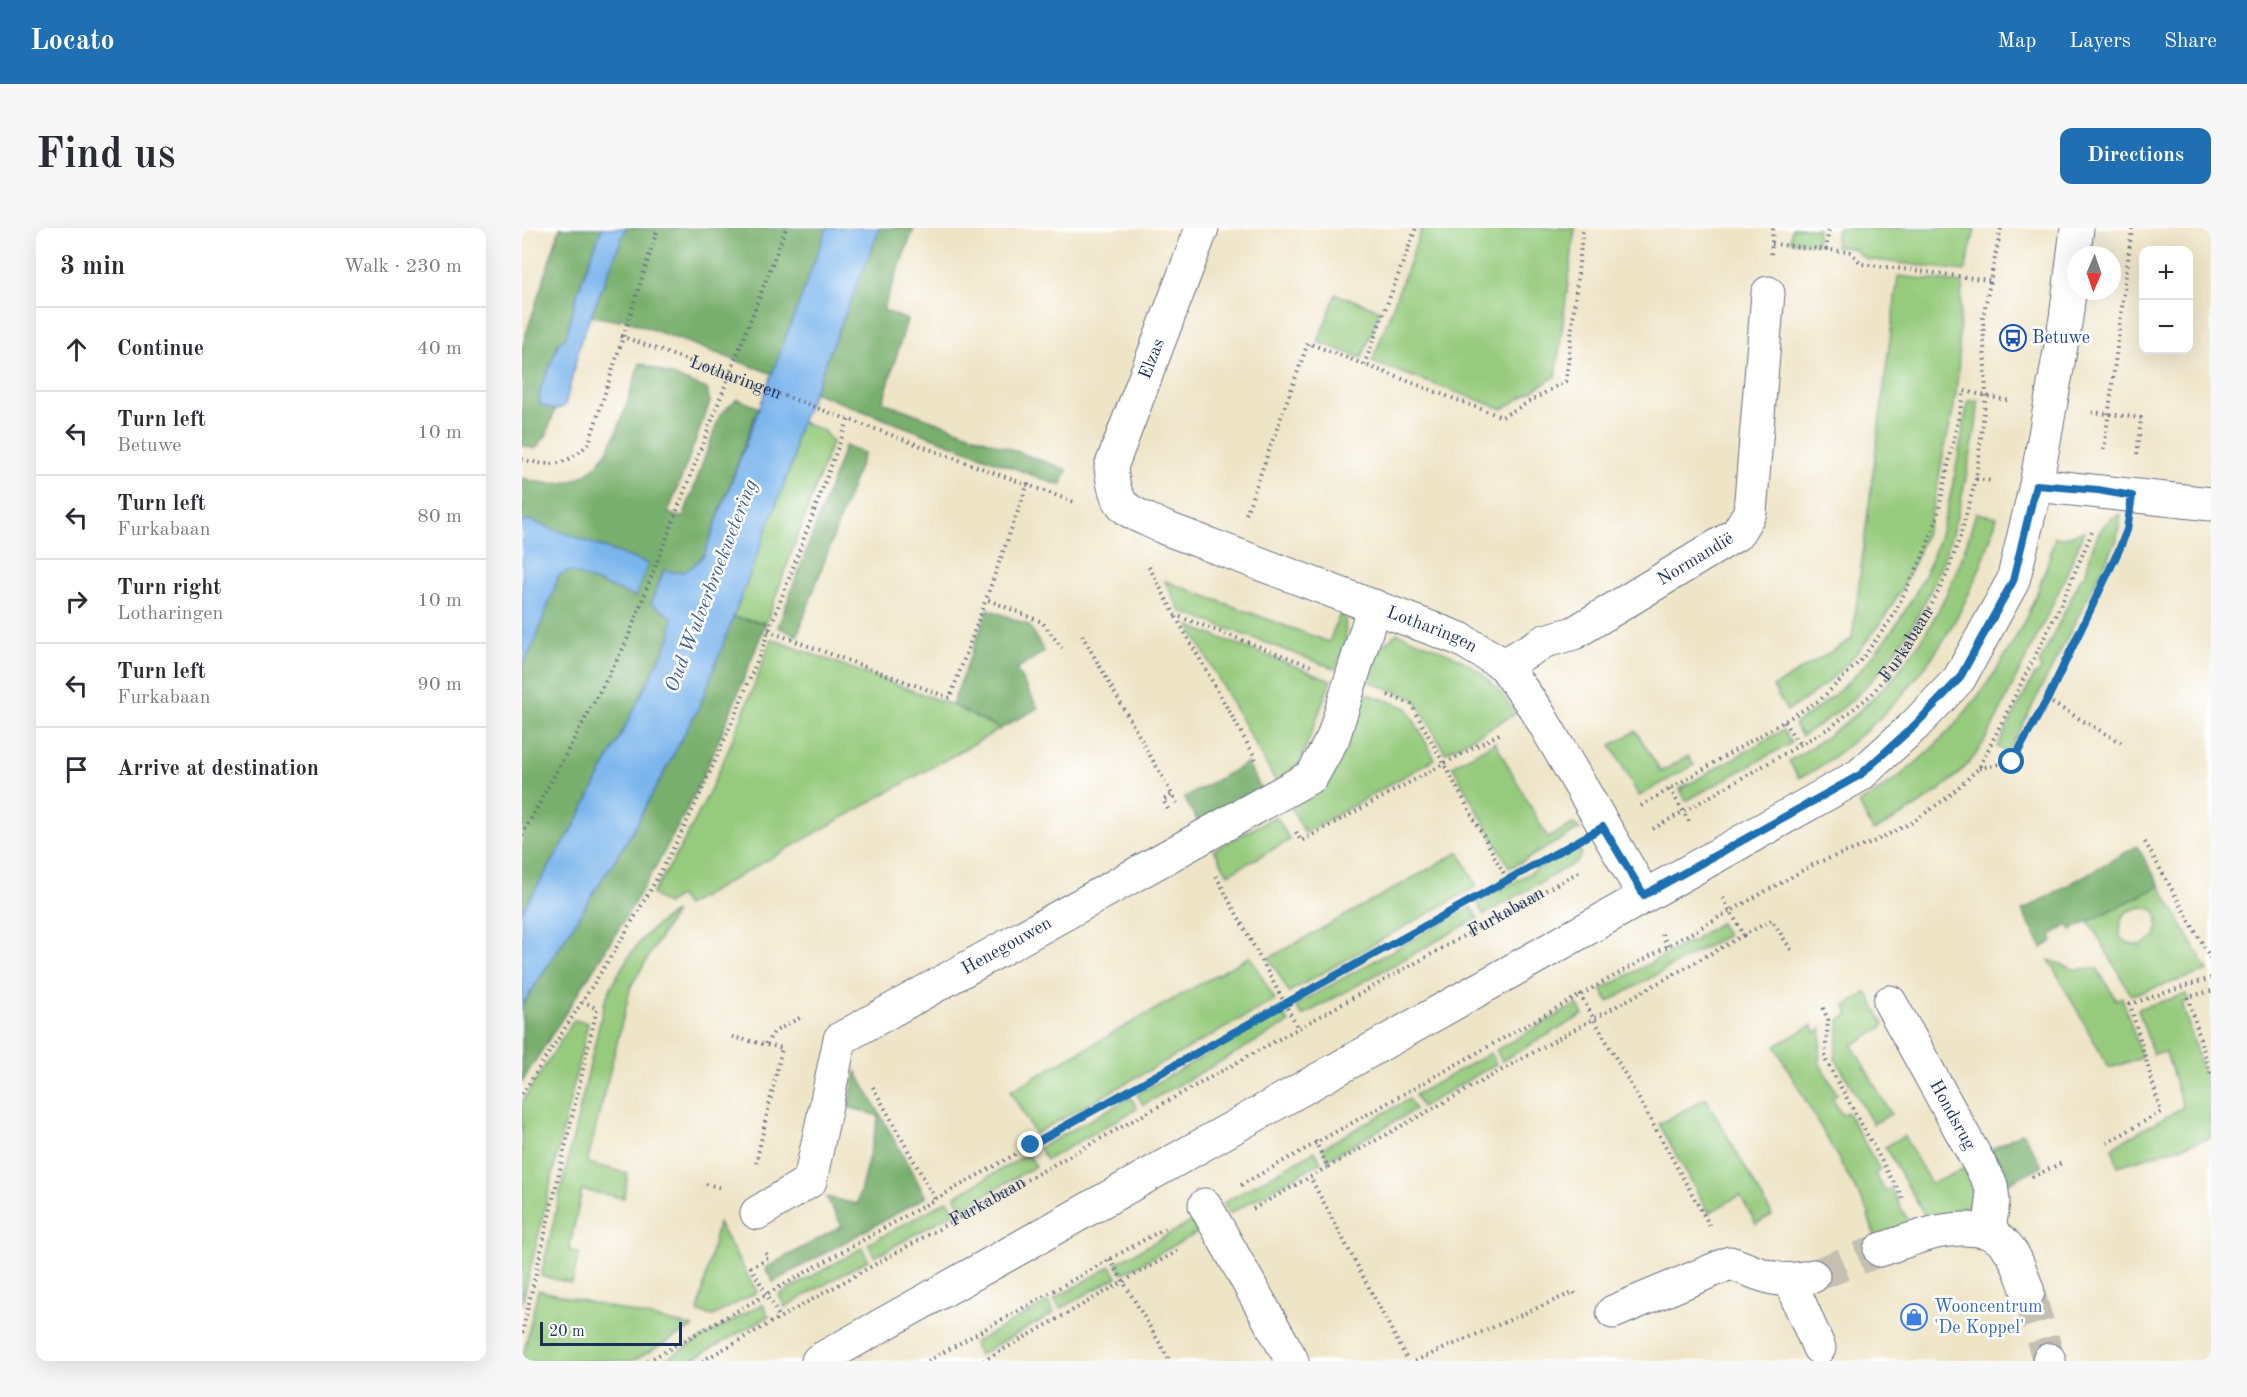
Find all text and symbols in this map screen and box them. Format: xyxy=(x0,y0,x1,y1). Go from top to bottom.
text: Locato xyxy=(30,28,115,56)
text: Map xyxy=(1997,31,2036,52)
text: Layers xyxy=(2069,31,2131,52)
text: Share xyxy=(2164,31,2217,52)
button: Directions xyxy=(2060,128,2211,184)
text: Find us xyxy=(36,135,175,177)
north arrow xyxy=(2067,246,2121,300)
map controls xyxy=(2139,246,2193,354)
button: + xyxy=(2139,246,2193,300)
text: 3 min xyxy=(60,254,125,280)
text: Walk · 230 m xyxy=(343,257,462,277)
button: − xyxy=(2139,300,2193,354)
bus stop icon: Betuwe xyxy=(1998,323,2028,353)
place label: Betuwe xyxy=(2032,329,2090,347)
icon: ahead xyxy=(60,333,93,366)
street label: Elzas xyxy=(1136,336,1168,382)
text: Continue xyxy=(117,338,204,360)
text: 40 m xyxy=(417,339,462,359)
street label: Lotharingen xyxy=(687,353,784,403)
text: Turn left xyxy=(117,409,206,431)
icon: left xyxy=(60,417,93,450)
text: 10 m xyxy=(417,423,462,443)
text: Betuwe xyxy=(117,436,181,456)
water label: Oud Wulverbroekwetering xyxy=(662,477,762,695)
text: Turn left xyxy=(117,493,206,515)
icon: left xyxy=(60,501,93,534)
text: 80 m xyxy=(417,507,462,527)
text: Furkabaan xyxy=(117,520,210,540)
street label: Normandië xyxy=(1654,529,1737,589)
text: Turn right xyxy=(117,577,221,599)
icon: right xyxy=(60,585,93,618)
text: 10 m xyxy=(417,591,462,611)
street label: Lotharingen xyxy=(1384,603,1481,656)
text: Lotharingen xyxy=(117,604,223,624)
street label: Furkabaan xyxy=(1876,604,1937,685)
text: Turn left xyxy=(117,661,206,683)
icon: left xyxy=(60,669,93,702)
text: 90 m xyxy=(417,675,462,695)
text: Furkabaan xyxy=(117,688,210,708)
route start xyxy=(1998,748,2024,774)
icon: arrive xyxy=(60,753,93,786)
text: Arrive at destination xyxy=(117,758,319,780)
street label: Furkabaan xyxy=(1465,884,1548,941)
street label: Henegouwen xyxy=(959,914,1055,978)
street label: Hondsrug xyxy=(1926,1077,1979,1153)
route end xyxy=(1017,1131,1043,1157)
street label: Furkabaan xyxy=(946,1173,1029,1230)
place label: Wooncentrum 'De Koppel' xyxy=(1934,1298,2043,1337)
shop icon: Wooncentrum 'De Koppel' xyxy=(1899,1302,1929,1332)
scale bar xyxy=(540,1319,682,1346)
text: 20 m xyxy=(549,1324,585,1340)

